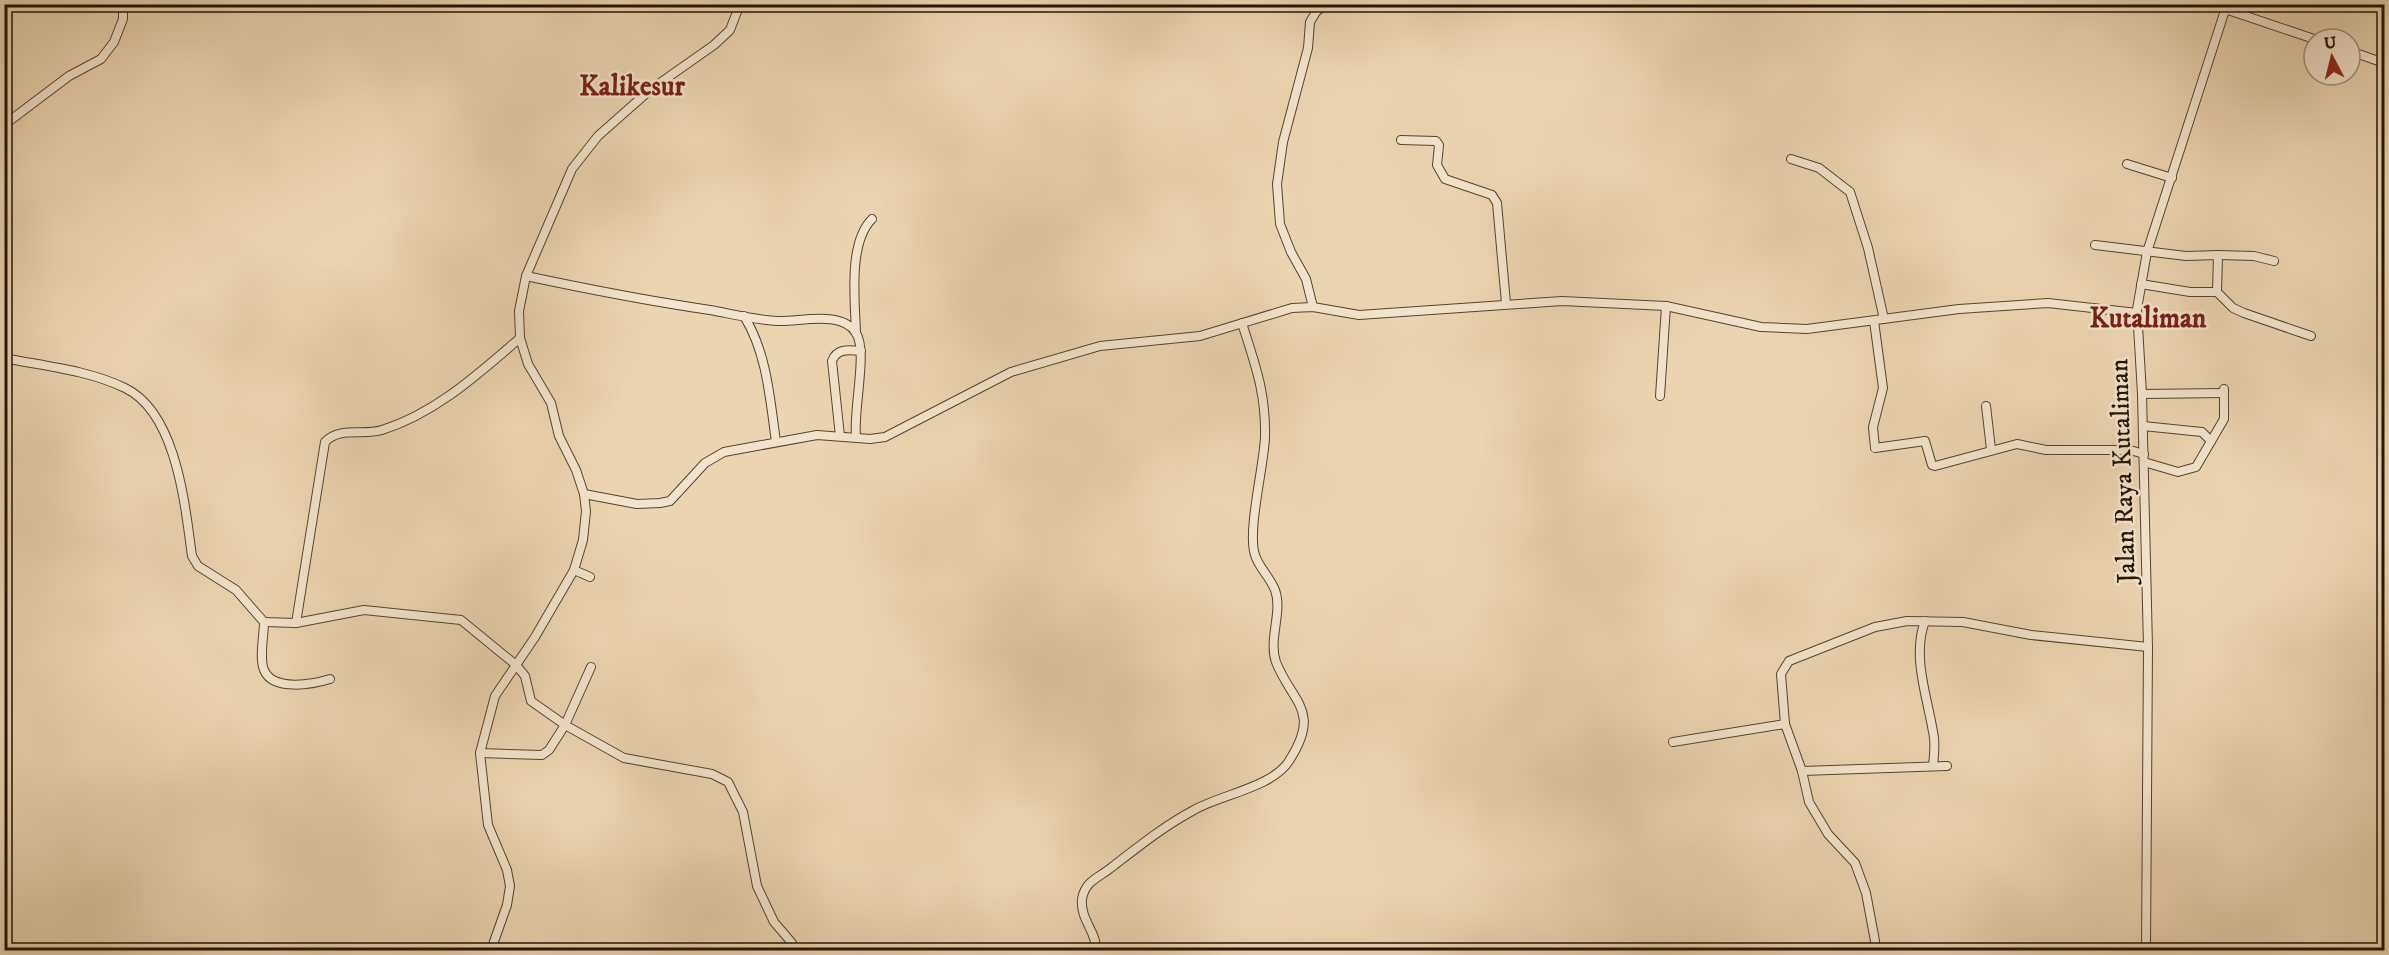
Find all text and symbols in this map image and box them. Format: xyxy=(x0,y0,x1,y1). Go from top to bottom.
north arrow xyxy=(2302,27,2362,87)
text: U xyxy=(2323,32,2338,54)
district label: Kalikesur xyxy=(579,69,685,104)
district label: Kutaliman xyxy=(2090,301,2207,336)
street label: Jalan Raya Kutaliman xyxy=(2103,358,2144,586)

